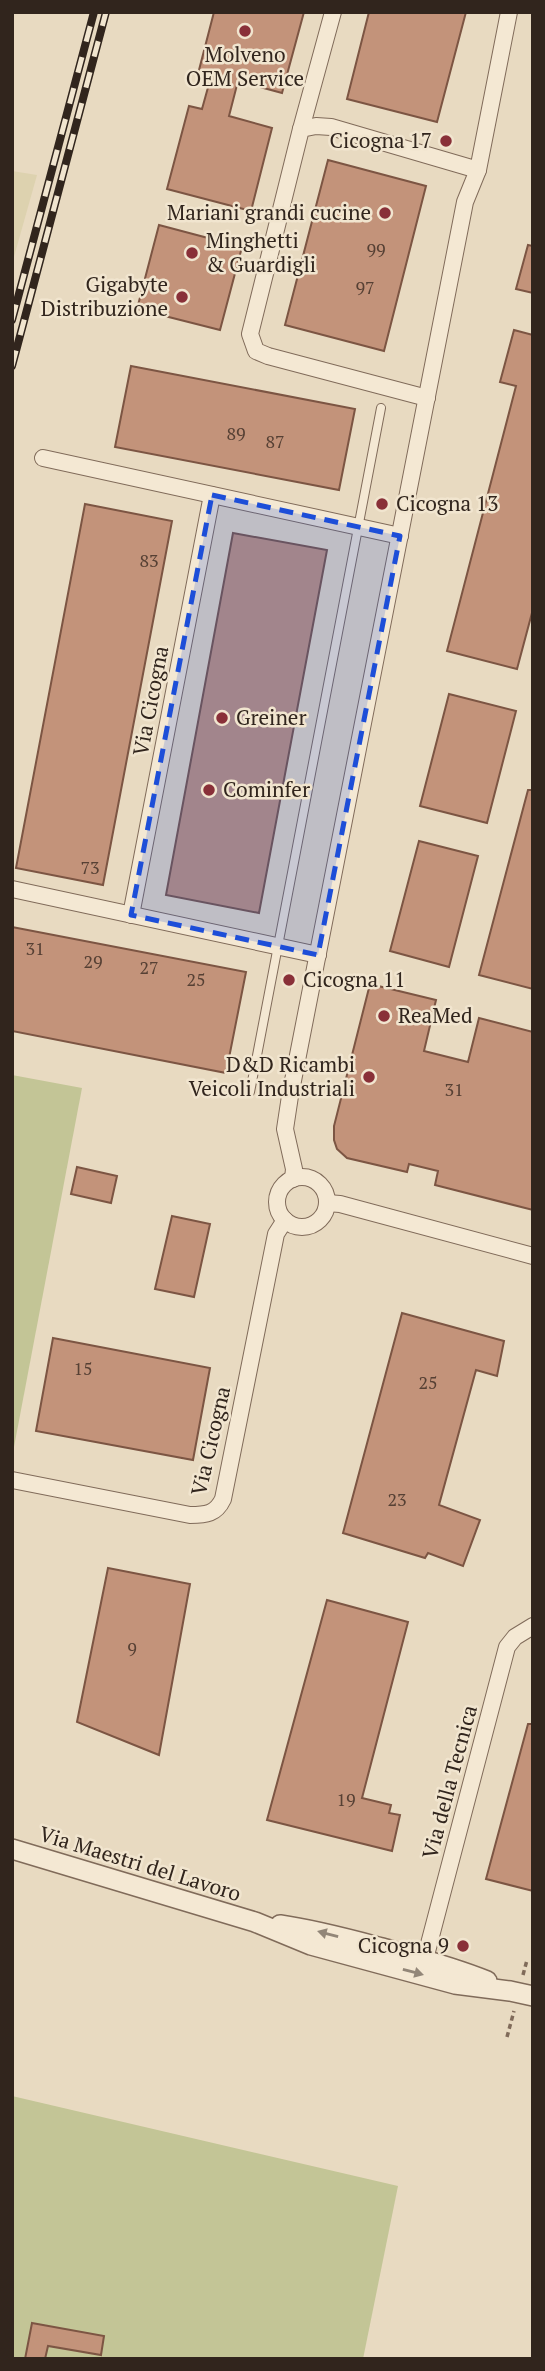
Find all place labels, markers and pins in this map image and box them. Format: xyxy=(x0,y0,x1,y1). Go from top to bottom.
marker: Molveno OEM Service xyxy=(237,23,253,39)
place label: Molveno OEM Service xyxy=(186,40,304,92)
place label: Cicogna 17 xyxy=(330,126,432,154)
marker: Cicogna 17 xyxy=(438,133,454,149)
place label: Mariani grandi cucine xyxy=(167,198,371,226)
marker: Mariani grandi cucine xyxy=(377,205,393,221)
place label: Minghetti & Guardigli xyxy=(206,226,316,278)
marker: Minghetti & Guardigli xyxy=(184,245,200,261)
place label: Gigabyte Distribuzione xyxy=(41,270,168,322)
marker: Gigabyte Distribuzione xyxy=(174,289,190,305)
place label: Cicogna 13 xyxy=(396,489,498,517)
marker: Cicogna 13 xyxy=(374,496,390,512)
place label: Greiner xyxy=(236,703,307,731)
marker: Greiner xyxy=(214,710,230,726)
place label: Cominfer xyxy=(223,775,310,803)
marker: Cominfer xyxy=(201,782,217,798)
place label: Cicogna 11 xyxy=(303,965,405,993)
marker: Cicogna 11 xyxy=(281,972,297,988)
place label: ReaMed xyxy=(398,1001,473,1029)
marker: ReaMed xyxy=(376,1008,392,1024)
place label: D&D Ricambi Veicoli Industriali xyxy=(189,1050,355,1102)
marker: D&D Ricambi Veicoli Industriali xyxy=(361,1069,377,1085)
place label: Cicogna 9 xyxy=(358,1931,449,1959)
marker: Cicogna 9 xyxy=(455,1938,471,1954)

